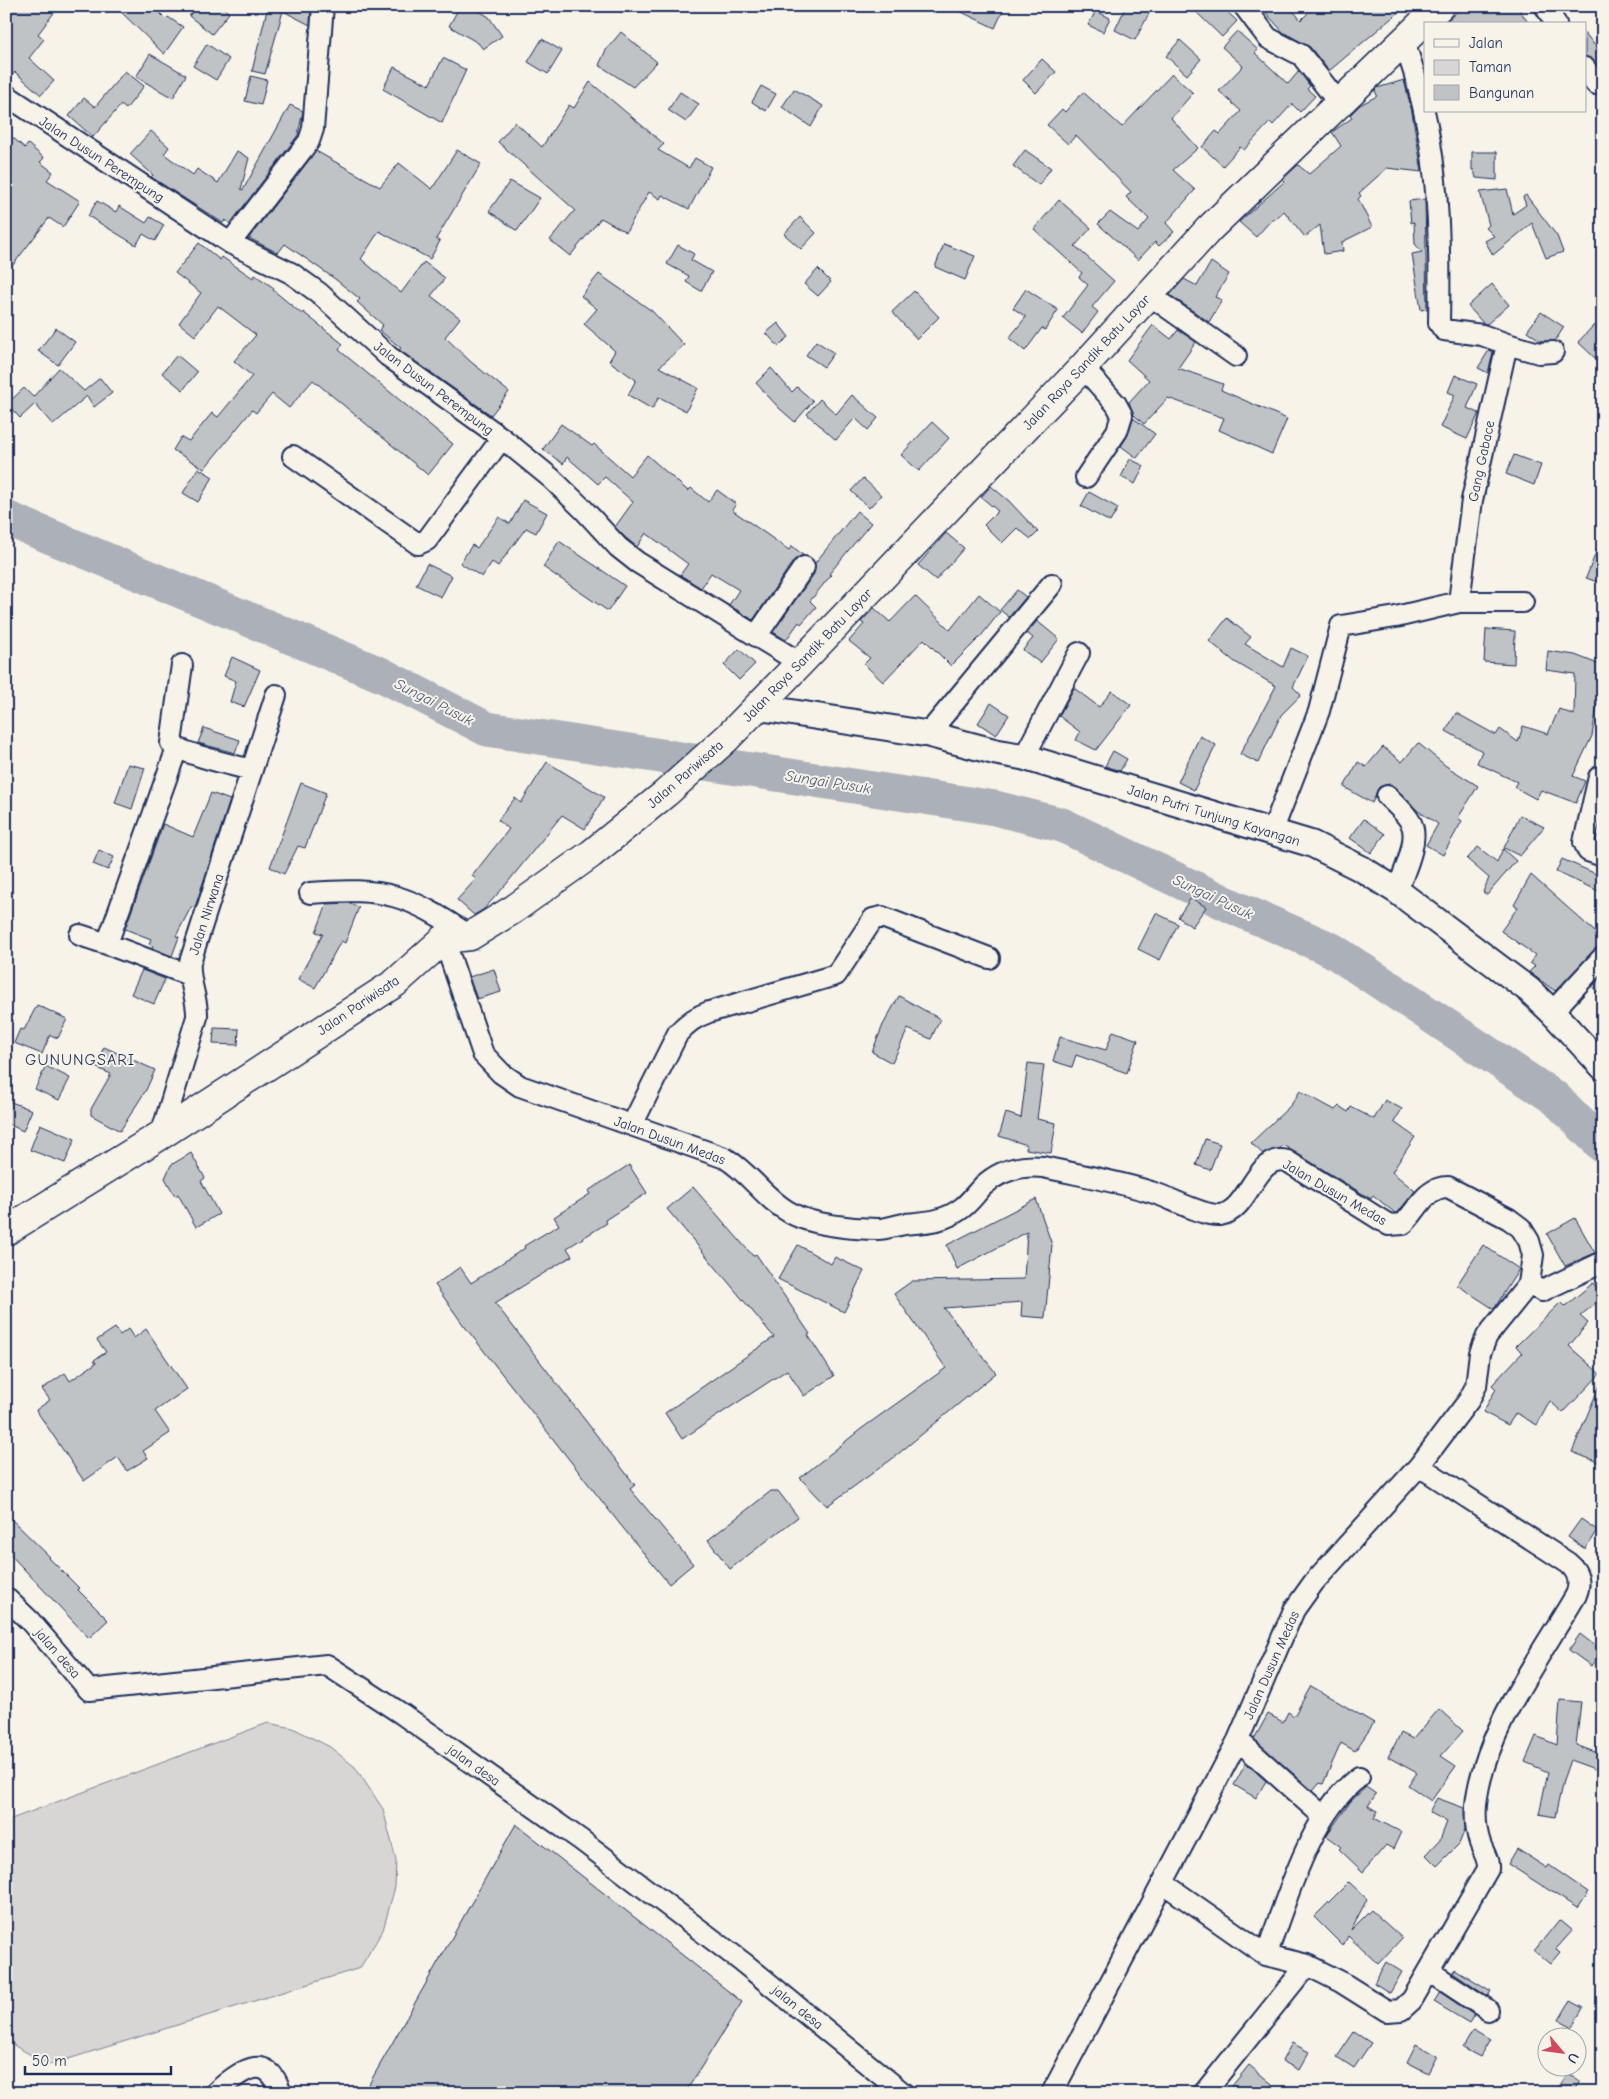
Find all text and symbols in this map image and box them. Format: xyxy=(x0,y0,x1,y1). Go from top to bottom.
legend xyxy=(1424,22,1586,112)
text: Jalan xyxy=(1469,34,1503,52)
text: Taman xyxy=(1469,58,1512,76)
text: Bangunan xyxy=(1469,84,1534,102)
street label: Jalan Dusun Perempung xyxy=(36,113,167,206)
street label: Jalan Raya Sandik Batu Layar xyxy=(1019,291,1154,434)
street label: Jalan Dusun Perempung xyxy=(370,338,497,439)
street label: Gang Gabace xyxy=(1465,419,1498,503)
street label: Jalan Raya Sandik Batu Layar xyxy=(739,585,876,726)
water label: Sungai Pusuk xyxy=(392,674,477,730)
street label: Jalan Pariwisata xyxy=(644,737,727,812)
water label: Sungai Pusuk xyxy=(784,766,873,798)
street label: Jalan Putri Tunjung Kayangan xyxy=(1125,781,1302,850)
street label: Jalan Nirwana xyxy=(185,871,228,957)
water label: Sungai Pusuk xyxy=(1170,871,1256,924)
street label: Jalan Pariwisata xyxy=(314,972,402,1039)
district label: GUNUNGSARI xyxy=(25,1051,135,1069)
street label: Jalan Dusun Medas xyxy=(612,1112,728,1169)
street label: Jalan Dusun Medas xyxy=(1280,1156,1390,1229)
street label: Jalan Dusun Medas xyxy=(1240,1608,1303,1722)
street label: jalan desa xyxy=(30,1623,84,1682)
street label: jalan desa xyxy=(442,1740,503,1790)
street label: jalan desa xyxy=(767,1980,827,2033)
north arrow xyxy=(1536,2026,1586,2076)
scale bar xyxy=(25,2044,171,2076)
text: U xyxy=(1563,2050,1583,2066)
text: 50 m xyxy=(32,2052,67,2070)

